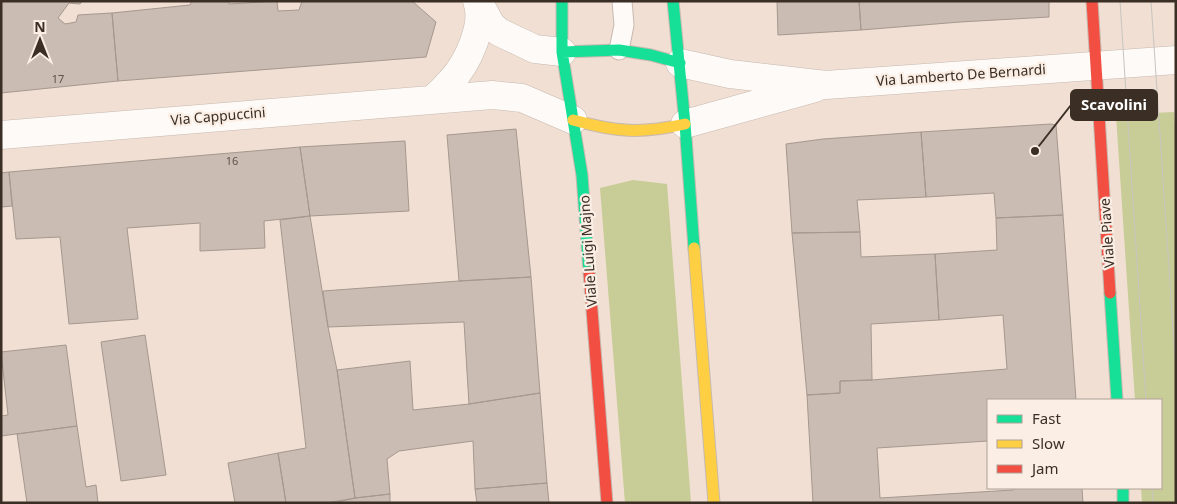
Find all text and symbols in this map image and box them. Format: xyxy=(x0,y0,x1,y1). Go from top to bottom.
north arrow xyxy=(15,15,65,65)
text: N xyxy=(34,17,46,36)
street label: Via Lamberto De Bernardi xyxy=(876,59,1046,90)
house number: 17 xyxy=(52,71,64,86)
callout: Scavolini xyxy=(1071,90,1157,120)
text: Scavolini xyxy=(1081,94,1147,114)
street label: Via Cappuccini xyxy=(170,102,266,129)
house number: 16 xyxy=(226,153,238,168)
street label: Viale Luigi Majno xyxy=(574,195,601,307)
street label: Viale Piave xyxy=(1095,197,1118,269)
legend xyxy=(987,399,1162,489)
text: Fast xyxy=(1032,408,1061,428)
text: Slow xyxy=(1032,433,1065,453)
text: Jam xyxy=(1030,458,1059,478)

